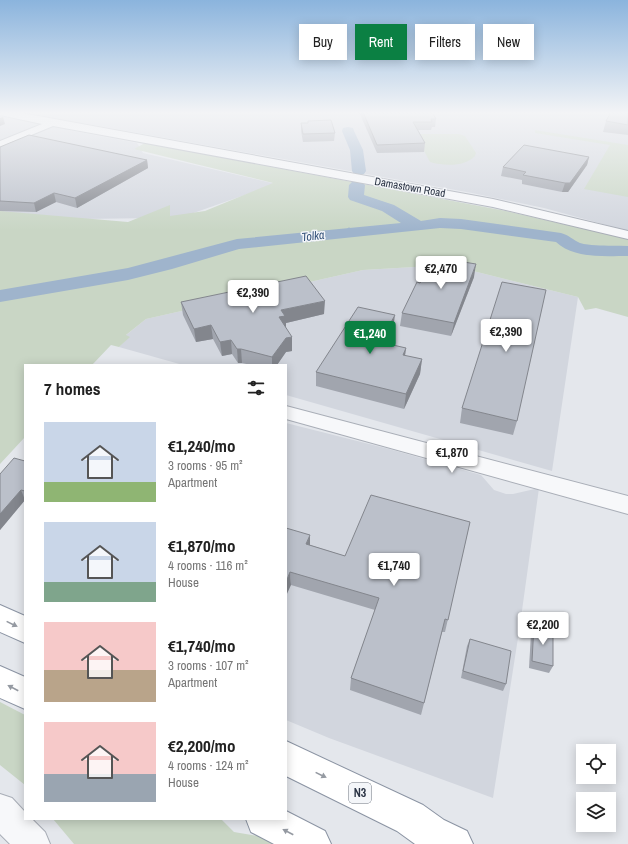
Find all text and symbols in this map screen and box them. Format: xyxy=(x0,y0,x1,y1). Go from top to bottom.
chip: Buy xyxy=(299,24,347,60)
chip: Rent xyxy=(355,24,407,60)
chip: Filters xyxy=(415,24,475,60)
chip: New xyxy=(483,24,534,60)
street label: Damastown Road xyxy=(373,174,447,200)
water label: Tolka xyxy=(301,227,326,245)
pin: €2,470 xyxy=(408,256,474,290)
text: €2,470 xyxy=(425,260,457,277)
pin: €2,390 xyxy=(220,280,286,314)
text: €2,390 xyxy=(237,284,269,301)
pin: €2,390 xyxy=(473,319,539,353)
pin: €1,240 xyxy=(337,321,403,355)
text: €2,390 xyxy=(490,323,522,340)
text: €1,240 xyxy=(354,325,386,342)
text: 7 homes xyxy=(44,377,101,400)
icon: filters xyxy=(245,377,267,399)
text: €1,240/mo xyxy=(168,434,235,457)
icon: home xyxy=(76,438,124,486)
pin: €1,870 xyxy=(419,440,485,474)
text: €1,870 xyxy=(436,444,468,461)
text: 3 rooms · 95 m² xyxy=(168,457,243,474)
text: Apartment xyxy=(168,474,217,491)
text: €1,870/mo xyxy=(168,534,235,557)
icon: home xyxy=(76,538,124,586)
pin: €1,740 xyxy=(361,553,427,587)
text: 4 rooms · 116 m² xyxy=(168,557,248,574)
text: €1,740 xyxy=(378,557,410,574)
text: House xyxy=(168,574,199,591)
pin: €2,200 xyxy=(510,612,576,646)
text: €2,200 xyxy=(527,616,559,633)
one-way arrow xyxy=(7,621,18,627)
text: €1,740/mo xyxy=(168,634,235,657)
icon: home xyxy=(76,638,124,686)
text: 3 rooms · 107 m² xyxy=(168,657,249,674)
text: Apartment xyxy=(168,674,217,691)
one-way arrow xyxy=(7,685,18,691)
text: €2,200/mo xyxy=(168,734,235,757)
icon: home xyxy=(76,738,124,786)
map controls xyxy=(576,744,616,832)
button: locate xyxy=(576,744,616,784)
text: 4 rooms · 124 m² xyxy=(168,757,249,774)
one-way arrow xyxy=(315,772,327,778)
text: House xyxy=(168,774,199,791)
road number: N3 xyxy=(349,783,371,803)
button: layers xyxy=(576,792,616,832)
one-way arrow xyxy=(282,828,294,835)

